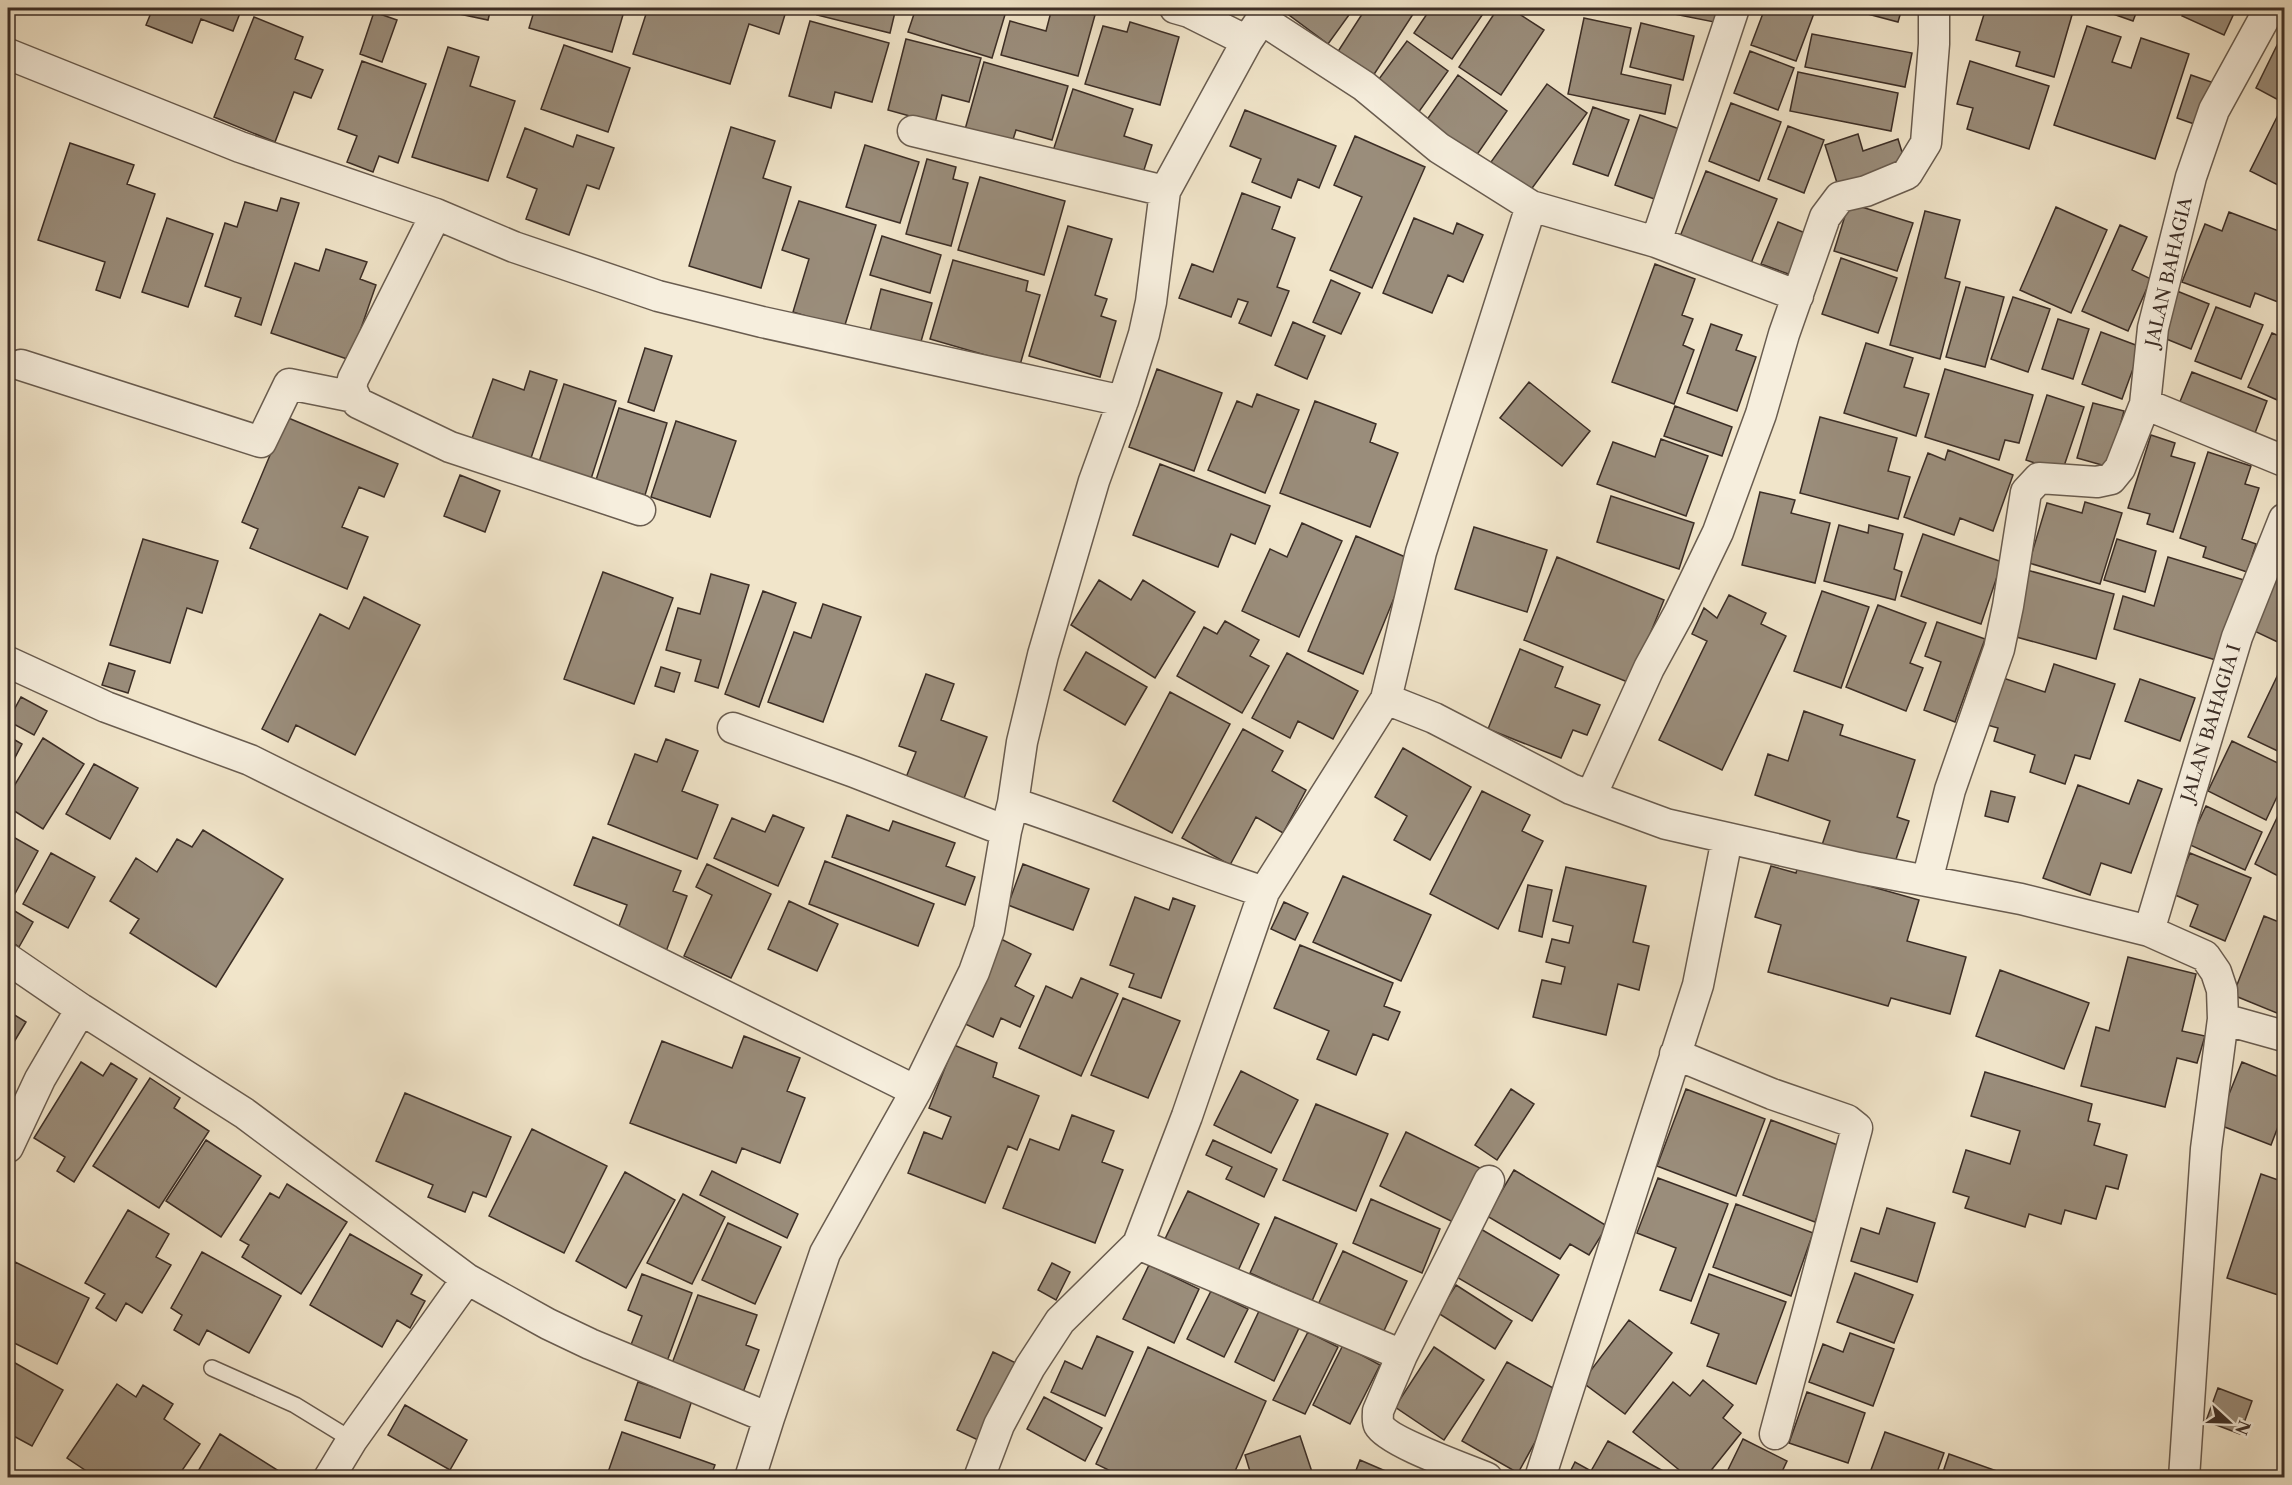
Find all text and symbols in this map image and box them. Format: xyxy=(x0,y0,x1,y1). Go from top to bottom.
street label: JALAN BAHAGIA xyxy=(2140,194,2197,352)
street label: JALAN BAHAGIA I xyxy=(2176,641,2245,807)
north arrow xyxy=(2199,1392,2259,1452)
text: N xyxy=(2231,1417,2255,1438)

